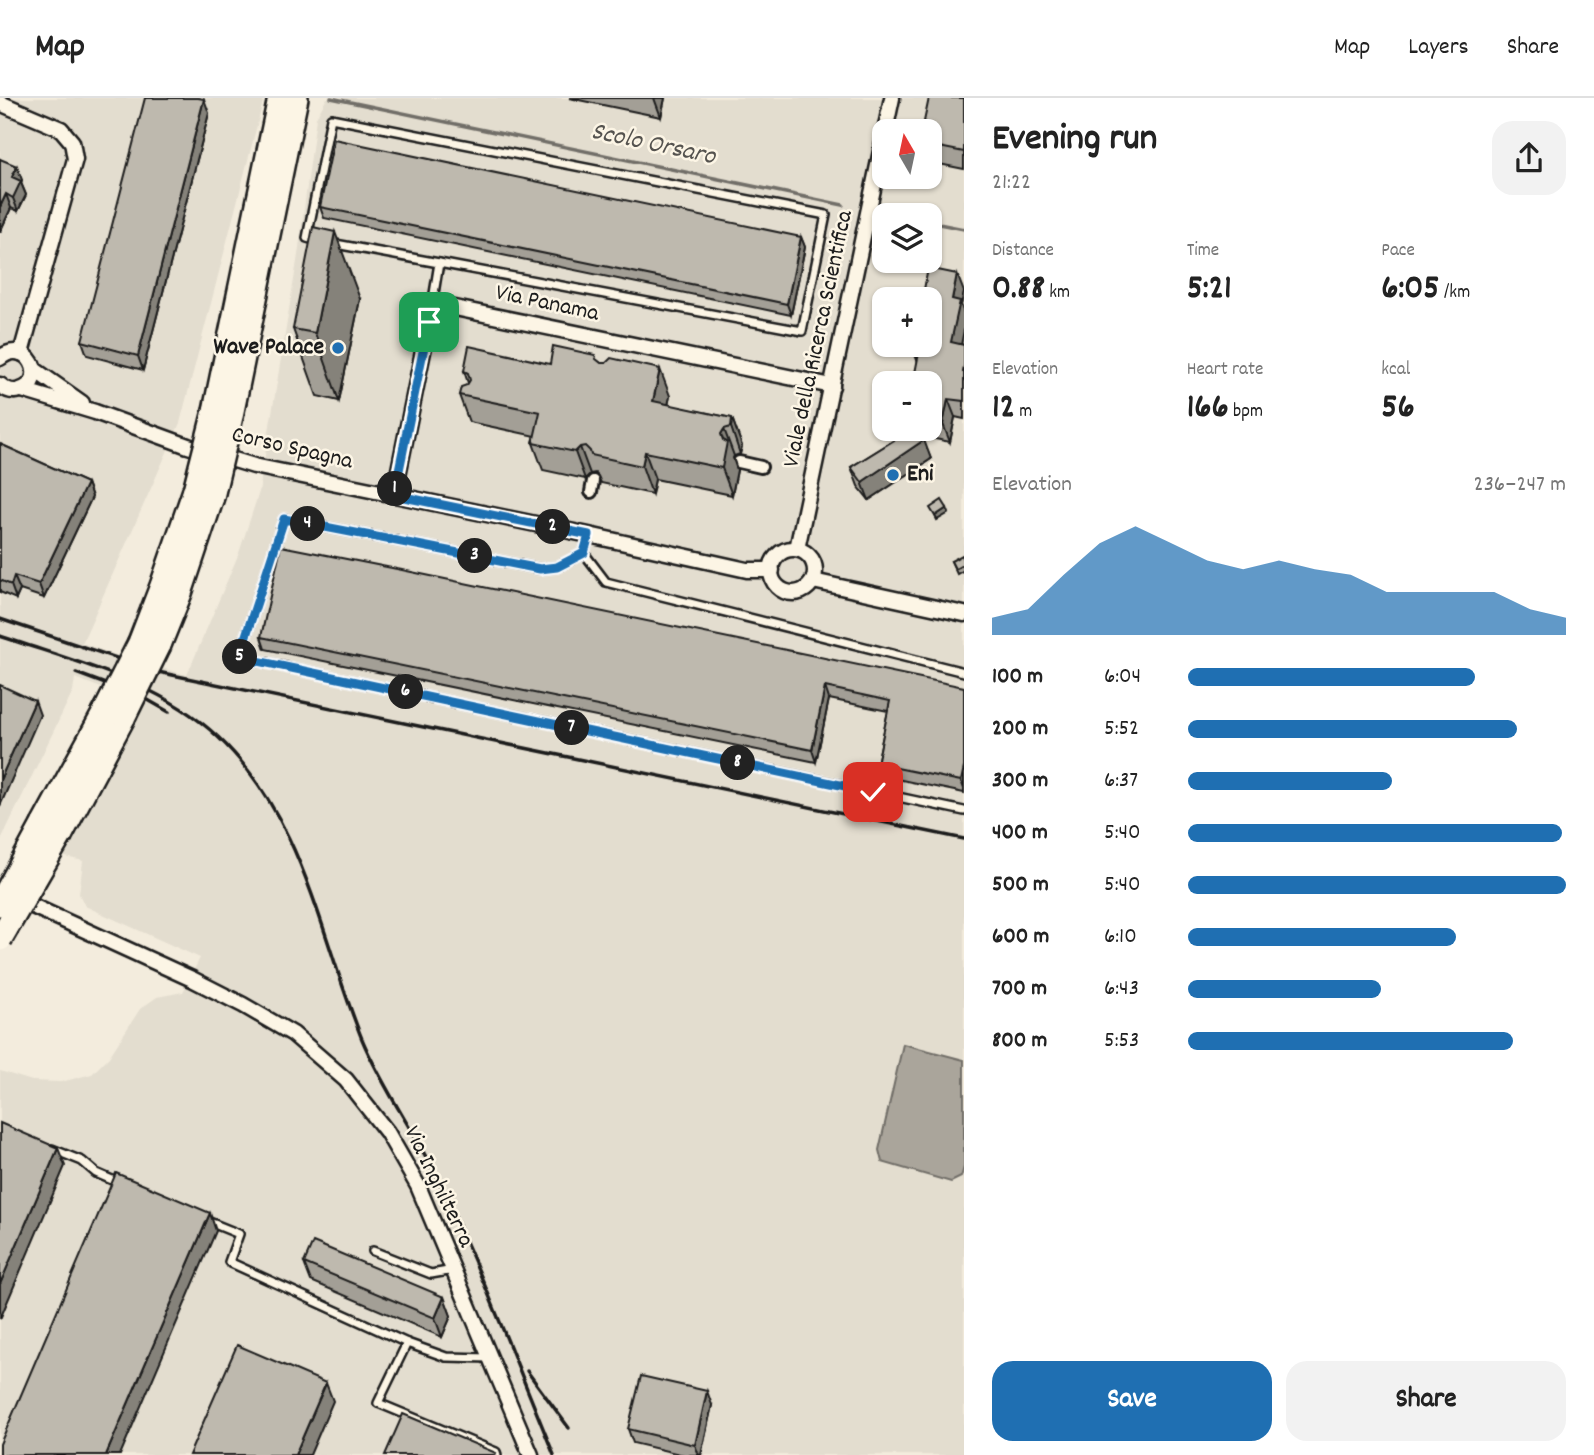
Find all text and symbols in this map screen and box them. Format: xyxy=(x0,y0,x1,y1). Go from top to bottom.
text: Map xyxy=(35,25,85,72)
text: Map xyxy=(1334,31,1370,65)
text: Layers xyxy=(1408,31,1469,65)
text: Share xyxy=(1507,31,1559,65)
text: Evening run xyxy=(992,113,1157,168)
water label: Scolo Orsaro xyxy=(587,114,720,177)
north arrow xyxy=(872,119,942,189)
map controls xyxy=(872,119,942,441)
button: share xyxy=(1492,121,1566,195)
text: 21:22 xyxy=(992,167,1031,200)
button: layers xyxy=(872,203,942,273)
street label: Viale della Ricerca Scientifica xyxy=(775,207,863,471)
text: Distance xyxy=(992,238,1054,265)
text: Time xyxy=(1187,238,1219,265)
text: Pace xyxy=(1381,238,1415,265)
text: 0.88 xyxy=(992,265,1045,315)
text: 5:21 xyxy=(1187,265,1232,315)
text: 6:05 xyxy=(1381,265,1440,315)
street label: Via Panama xyxy=(492,276,603,332)
text: km xyxy=(1045,280,1070,307)
text: /km xyxy=(1440,280,1470,307)
button: + xyxy=(872,287,942,357)
pin xyxy=(399,292,459,352)
icon: arrive xyxy=(410,303,448,341)
place label: Wave Palace xyxy=(214,331,324,365)
marker: Wave Palace xyxy=(330,340,346,356)
text: Elevation xyxy=(992,357,1058,384)
text: Heart rate xyxy=(1187,357,1263,384)
text: kcal xyxy=(1381,357,1410,384)
button: − xyxy=(872,371,942,441)
text: 12 xyxy=(992,384,1015,434)
text: 166 xyxy=(1187,384,1229,434)
text: 56 xyxy=(1381,384,1415,434)
text: m xyxy=(1015,399,1032,426)
text: bpm xyxy=(1229,399,1263,426)
street label: Corso Spagna xyxy=(228,419,357,480)
place label: Eni xyxy=(907,458,934,492)
marker: Eni xyxy=(885,467,901,483)
text: Elevation xyxy=(992,469,1072,502)
text: 236–247 m xyxy=(1474,469,1566,502)
pin: 1 xyxy=(378,472,412,506)
text: 1 xyxy=(392,475,397,502)
pin: 4 xyxy=(290,506,326,542)
text: 4 xyxy=(304,510,311,537)
pin: 2 xyxy=(536,510,570,544)
text: 2 xyxy=(548,513,557,540)
pin: 3 xyxy=(458,538,492,574)
text: 3 xyxy=(470,542,479,569)
pin: 5 xyxy=(222,640,258,674)
text: 5 xyxy=(235,643,244,670)
text: 100 m xyxy=(992,661,1043,694)
text: 6:04 xyxy=(1104,661,1141,694)
pin: 6 xyxy=(388,674,424,710)
text: 6 xyxy=(401,678,410,705)
pin: 7 xyxy=(554,710,590,746)
text: 200 m xyxy=(992,713,1048,746)
text: 5:52 xyxy=(1104,713,1139,746)
text: 7 xyxy=(568,714,575,741)
pin: 8 xyxy=(720,746,756,780)
text: 8 xyxy=(734,749,741,776)
pin xyxy=(843,762,903,822)
text: 300 m xyxy=(992,765,1048,798)
text: 6:37 xyxy=(1104,765,1138,798)
icon: check xyxy=(854,773,892,811)
text: 400 m xyxy=(992,817,1048,850)
text: 5:40 xyxy=(1104,817,1141,850)
text: 500 m xyxy=(992,869,1049,902)
text: 5:40 xyxy=(1104,869,1141,902)
text: 600 m xyxy=(992,921,1049,954)
text: 6:10 xyxy=(1104,921,1137,954)
text: 700 m xyxy=(992,973,1047,1006)
text: 6:43 xyxy=(1104,973,1139,1006)
text: 800 m xyxy=(992,1025,1047,1058)
text: 5:53 xyxy=(1104,1025,1139,1058)
street label: Via Inghilterra xyxy=(394,1121,482,1254)
button: Save xyxy=(992,1361,1272,1441)
button: Share xyxy=(1286,1361,1566,1441)

